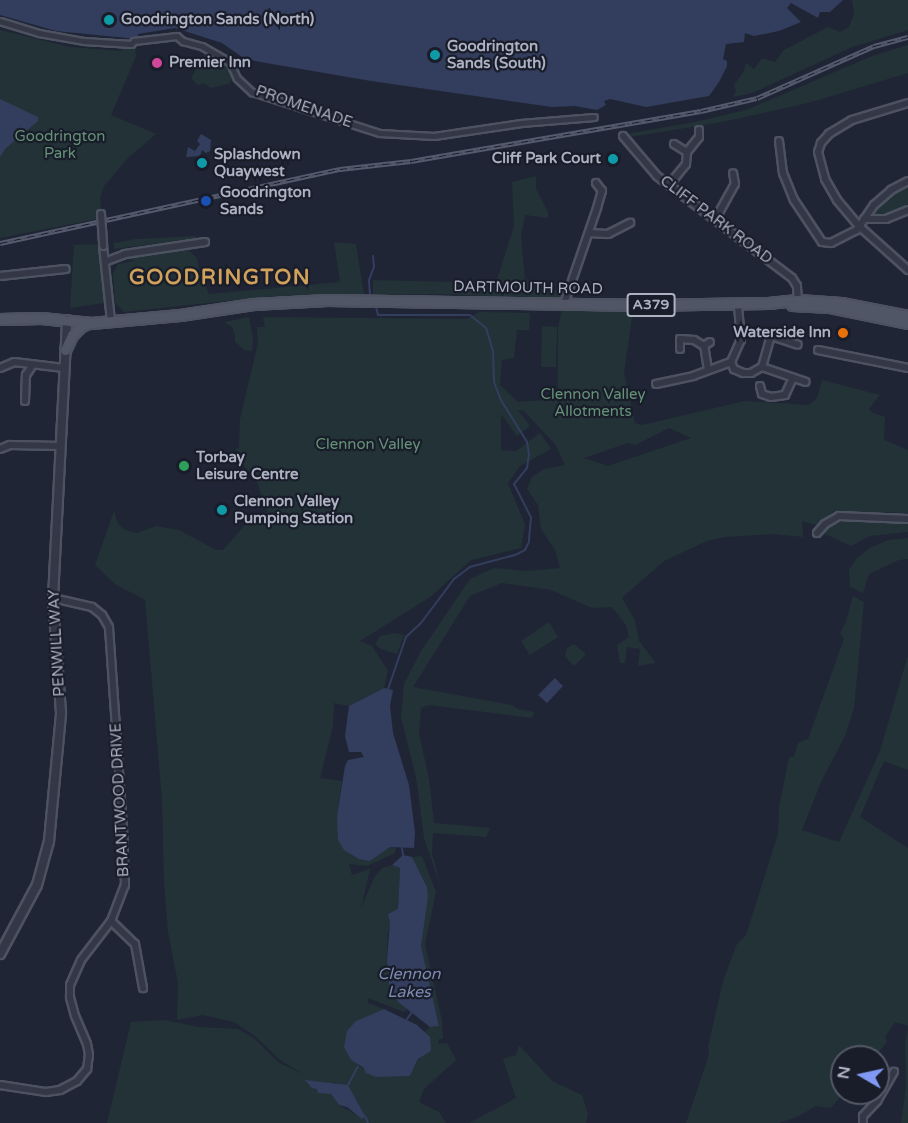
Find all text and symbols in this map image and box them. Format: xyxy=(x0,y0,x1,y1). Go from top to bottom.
place label: Goodrington Sands (North) xyxy=(121,11,314,29)
marker: Goodrington Sands (North) xyxy=(102,13,116,27)
place label: Goodrington Sands (South) xyxy=(447,37,546,72)
marker: Goodrington Sands (South) xyxy=(428,48,442,62)
place label: Premier Inn xyxy=(169,54,251,72)
marker: Premier Inn xyxy=(150,56,164,70)
street label: PROMENADE xyxy=(253,82,355,132)
park label: Goodrington Park xyxy=(14,127,106,162)
place label: Splashdown Quaywest xyxy=(214,145,301,180)
place label: Cliff Park Court xyxy=(492,150,601,168)
marker: Cliff Park Court xyxy=(606,152,620,166)
marker: Splashdown Quaywest xyxy=(195,156,209,170)
street label: CLIFF PARK ROAD xyxy=(656,172,776,268)
place label: Goodrington Sands xyxy=(220,183,311,218)
marker: Goodrington Sands xyxy=(197,192,215,210)
district label: GOODRINGTON xyxy=(129,265,311,291)
street label: DARTMOUTH ROAD xyxy=(453,278,603,298)
road number: A379 xyxy=(626,294,676,316)
place label: Waterside Inn xyxy=(733,324,831,342)
marker: Waterside Inn xyxy=(836,326,850,340)
park label: Clennon Valley Allotments xyxy=(540,385,646,420)
park label: Clennon Valley xyxy=(315,436,421,454)
place label: Torbay Leisure Centre xyxy=(196,448,298,483)
marker: Torbay Leisure Centre xyxy=(177,459,191,473)
place label: Clennon Valley Pumping Station xyxy=(234,492,353,527)
marker: Clennon Valley Pumping Station xyxy=(215,503,229,517)
street label: PENWILL WAY xyxy=(45,589,69,697)
street label: BRANTWOOD DRIVE xyxy=(107,722,133,878)
water label: Clennon Lakes xyxy=(377,964,441,1002)
north arrow xyxy=(830,1045,890,1105)
text: N xyxy=(833,1065,855,1080)

